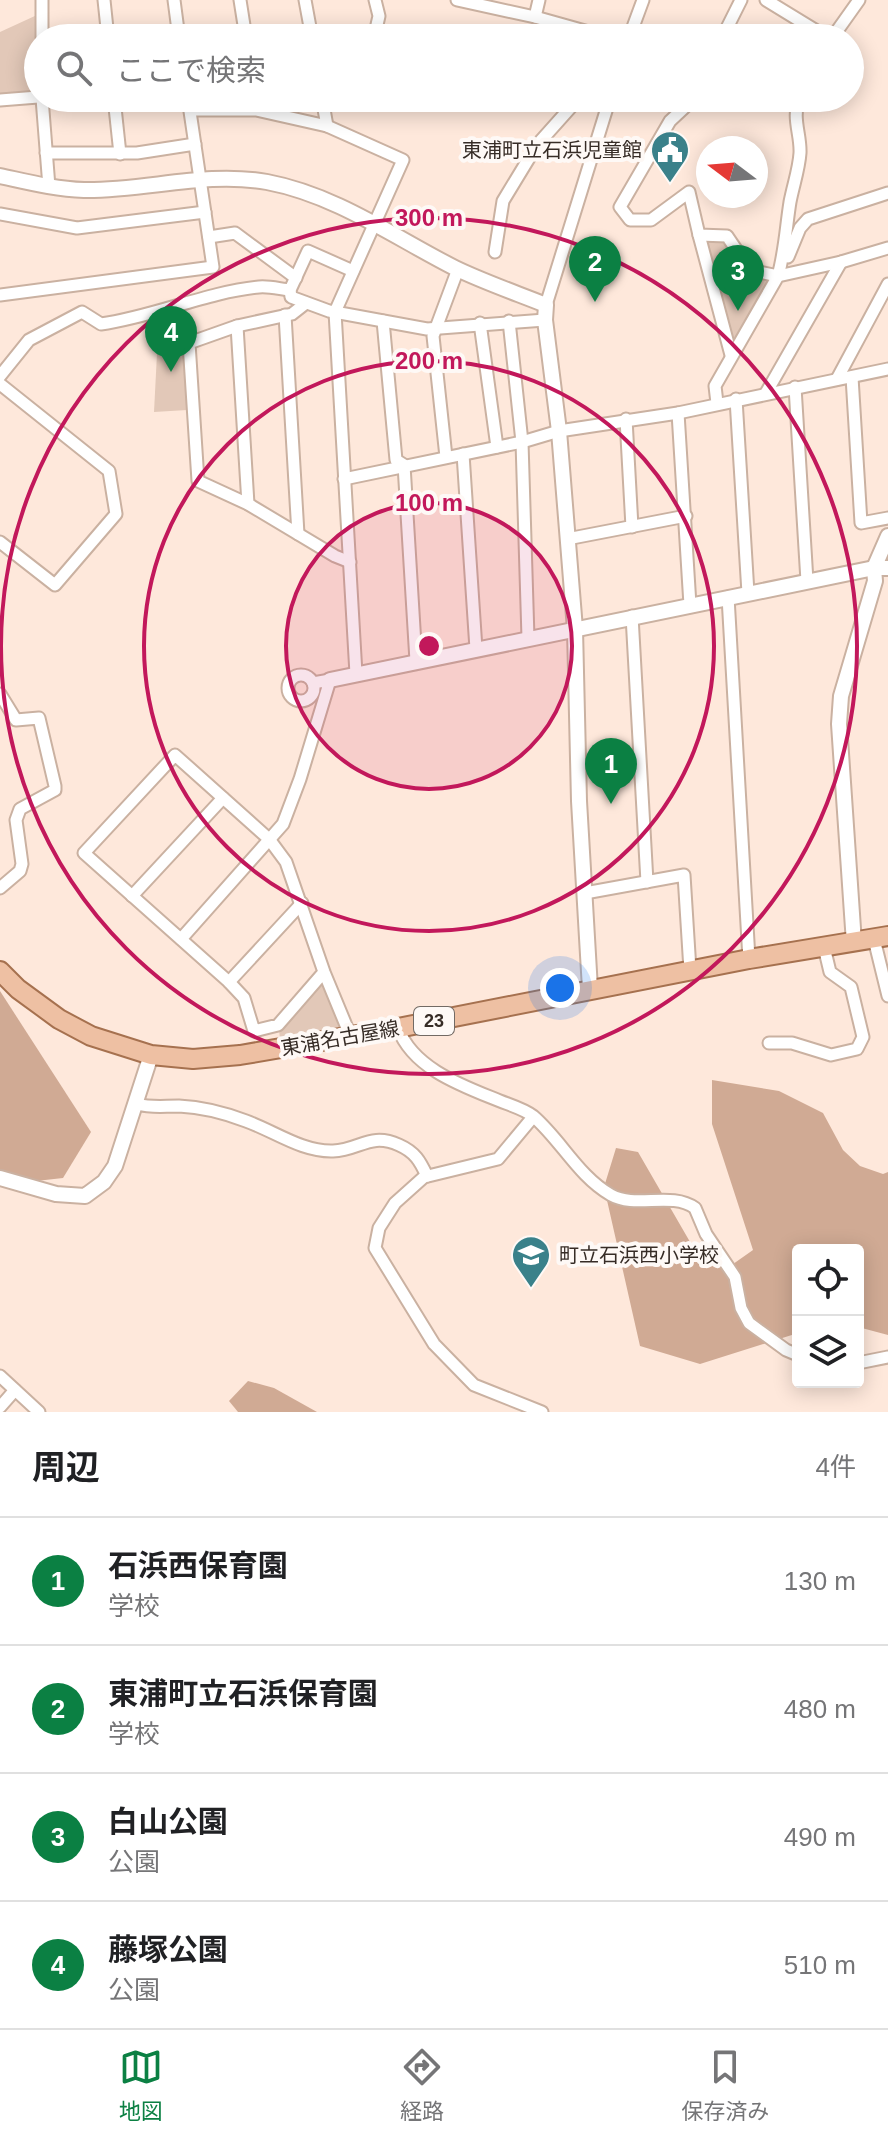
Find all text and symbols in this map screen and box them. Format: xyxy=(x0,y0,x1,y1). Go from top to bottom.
search box xyxy=(24,24,864,112)
icon: search xyxy=(52,46,96,90)
text: ここで検索 xyxy=(116,54,266,87)
public building icon: 東浦町立石浜児童館 xyxy=(649,129,691,184)
north arrow xyxy=(696,136,768,208)
place label: 東浦町立石浜児童館 xyxy=(462,139,642,161)
text: 300 m xyxy=(395,204,463,231)
pin: 2 xyxy=(569,236,621,302)
pin: 3 xyxy=(712,245,764,311)
pin: 4 xyxy=(145,306,197,372)
text: 200 m xyxy=(395,347,463,374)
text: 100 m xyxy=(395,489,463,516)
centre of rings xyxy=(415,632,443,660)
pin: 1 xyxy=(585,738,637,804)
your location xyxy=(540,968,580,1008)
road number: 23 xyxy=(414,1007,454,1035)
street label: 東浦名古屋線 xyxy=(279,1017,401,1059)
school or university icon: 町立石浜西小学校 xyxy=(510,1234,552,1289)
place label: 町立石浜西小学校 xyxy=(559,1244,719,1266)
map controls xyxy=(792,1244,864,1388)
button: locate xyxy=(792,1244,864,1316)
button: layers xyxy=(792,1316,864,1388)
text: 周辺 xyxy=(32,1448,100,1486)
text: 4件 xyxy=(816,1452,856,1482)
text: 石浜西保育園 xyxy=(108,1549,288,1582)
text: 1 xyxy=(51,1566,65,1596)
text: 130 m xyxy=(784,1566,856,1596)
text: 学校 xyxy=(108,1591,160,1621)
text: 東浦町立石浜保育園 xyxy=(108,1677,378,1710)
text: 2 xyxy=(51,1694,65,1724)
text: 480 m xyxy=(784,1694,856,1724)
text: 学校 xyxy=(108,1719,160,1749)
text: 白山公園 xyxy=(108,1805,228,1838)
text: 3 xyxy=(51,1822,65,1852)
text: 490 m xyxy=(784,1822,856,1852)
text: 公園 xyxy=(108,1847,160,1877)
text: 藤塚公園 xyxy=(108,1933,228,1966)
text: 4 xyxy=(51,1950,65,1980)
text: 510 m xyxy=(784,1950,856,1980)
text: 公園 xyxy=(108,1975,160,2005)
tab: 地図 xyxy=(119,2045,163,2125)
tab: 経路 xyxy=(400,2045,444,2125)
tab: 保存済み xyxy=(681,2045,769,2125)

